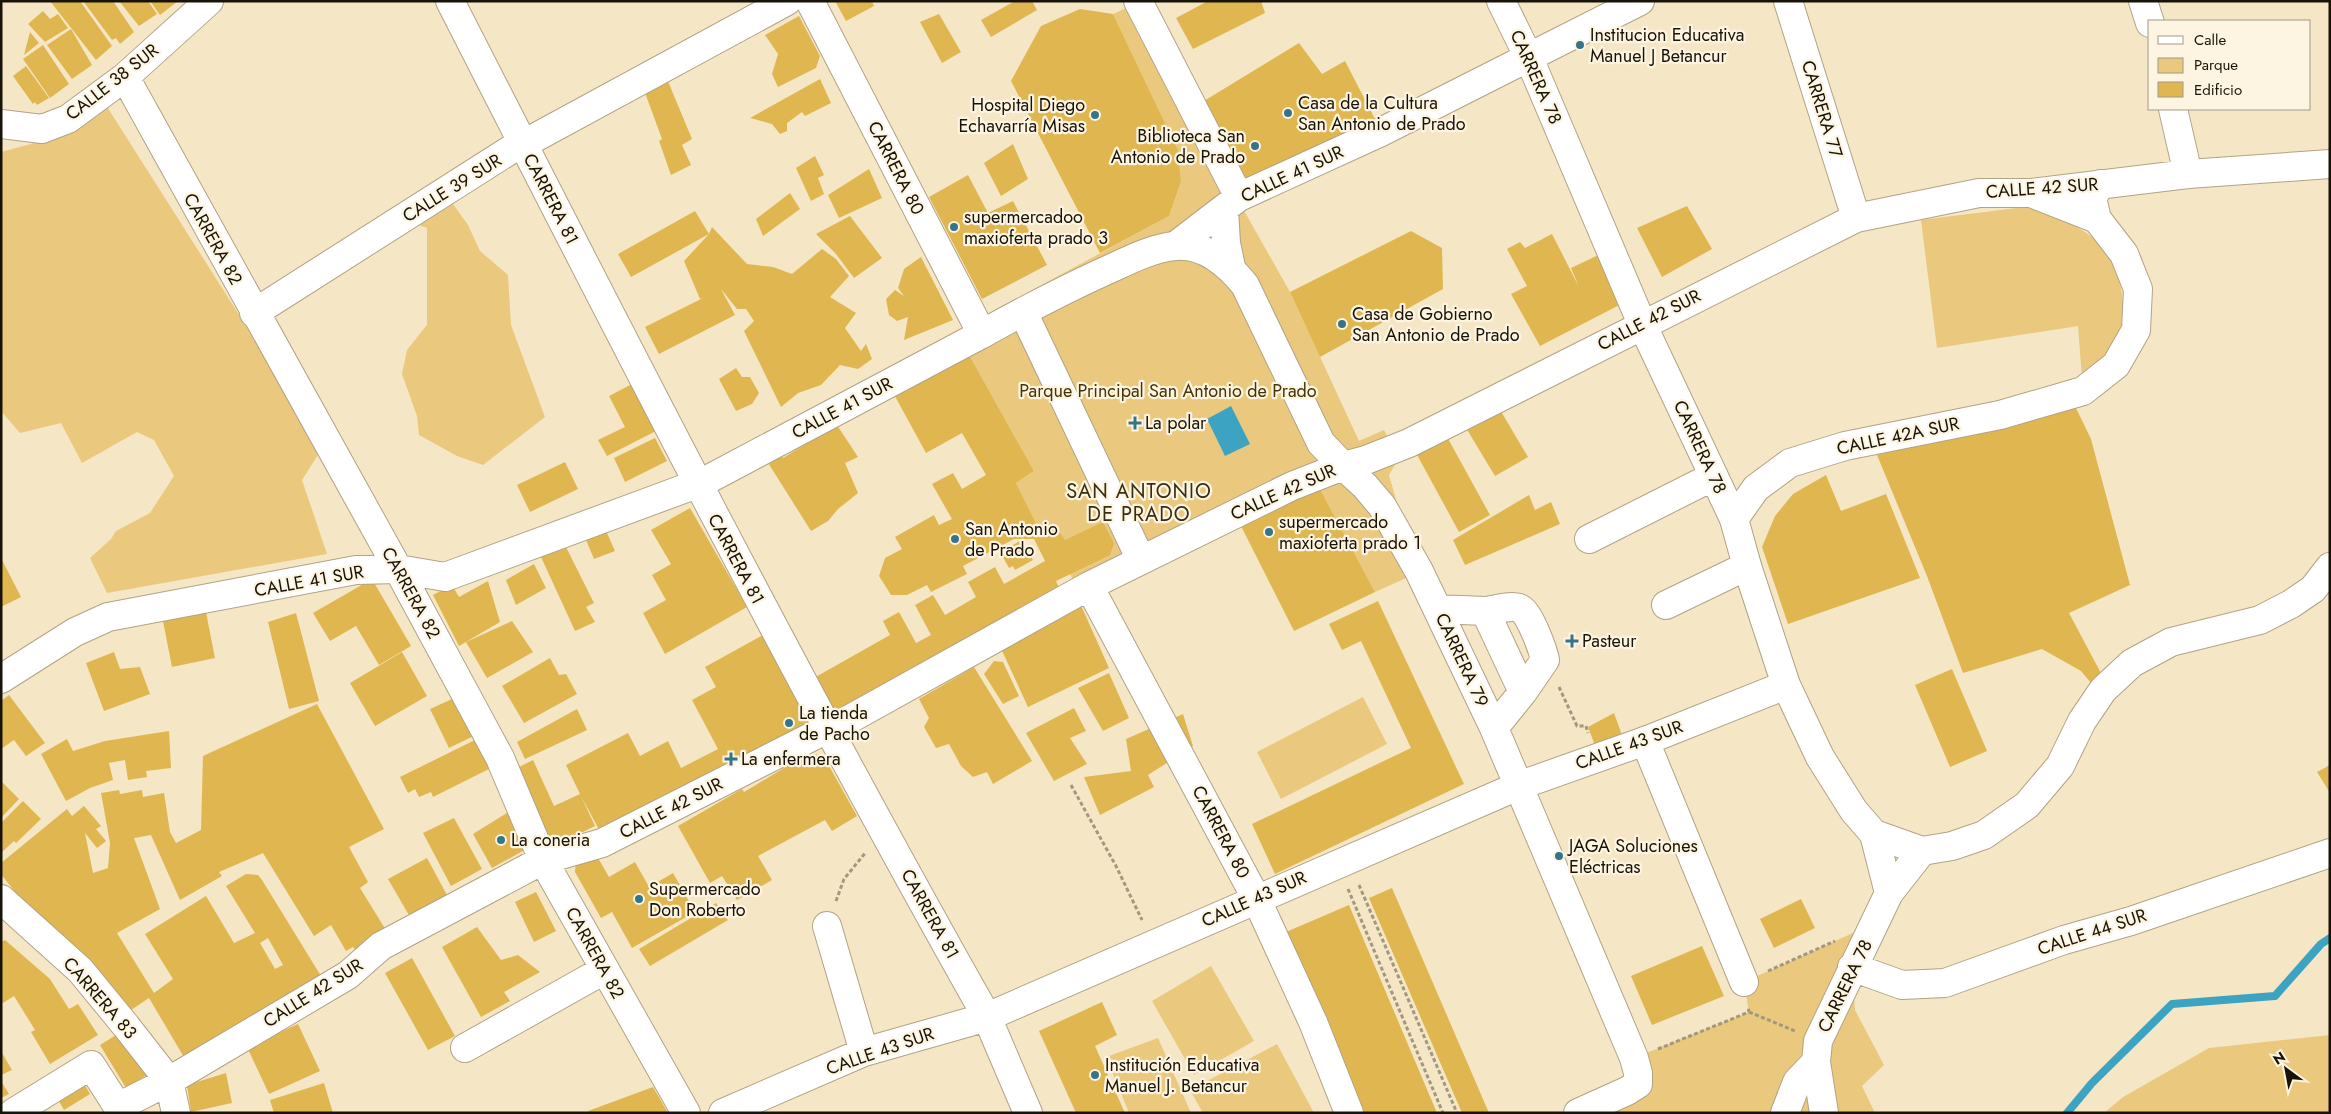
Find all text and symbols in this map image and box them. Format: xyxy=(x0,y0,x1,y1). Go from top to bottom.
legend xyxy=(2148,20,2311,110)
place label: Institucion Educativa Manuel J Betancur xyxy=(1590,22,1744,69)
street label: CARRERA 78 xyxy=(1504,26,1568,128)
text: Calle xyxy=(2194,29,2226,51)
street label: CALLE 38 SUR xyxy=(60,37,164,127)
marker: Institucion Educativa Manuel J Betancur xyxy=(1574,39,1586,51)
text: Parque xyxy=(2194,54,2238,76)
street label: CARRERA 77 xyxy=(1795,57,1849,161)
text: Edificio xyxy=(2194,79,2242,101)
place label: Casa de la Cultura San Antonio de Prado xyxy=(1298,90,1466,137)
place label: Hospital Diego Echavarría Misas xyxy=(958,92,1085,139)
marker: Casa de la Cultura San Antonio de Prado xyxy=(1282,107,1294,119)
marker: Hospital Diego Echavarría Misas xyxy=(1089,109,1101,121)
street label: CARRERA 80 xyxy=(861,117,931,220)
place label: Biblioteca San Antonio de Prado xyxy=(1111,123,1245,170)
street label: CALLE 41 SUR xyxy=(1236,139,1348,209)
marker: Biblioteca San Antonio de Prado xyxy=(1249,140,1261,152)
street label: CALLE 39 SUR xyxy=(398,147,506,229)
street label: CARRERA 81 xyxy=(517,149,585,249)
street label: CALLE 42 SUR xyxy=(1985,171,2099,205)
street label: CARRERA 82 xyxy=(177,188,249,290)
place label: supermercadoo maxioferta prado 3 xyxy=(964,204,1108,251)
marker: supermercadoo maxioferta prado 3 xyxy=(948,221,960,233)
street label: CALLE 42 SUR xyxy=(1593,283,1705,357)
place label: Casa de Gobierno San Antonio de Prado xyxy=(1352,301,1520,348)
marker: Casa de Gobierno San Antonio de Prado xyxy=(1336,318,1348,330)
street label: CALLE 41 SUR xyxy=(787,371,897,445)
park label: Parque Principal San Antonio de Prado xyxy=(1019,378,1317,404)
street label: CARRERA 78 xyxy=(1667,396,1733,498)
place label: La polar xyxy=(1145,410,1207,436)
street label: CALLE 42A SUR xyxy=(1834,410,1962,462)
marker: La polar xyxy=(1129,417,1141,429)
street label: CALLE 42 SUR xyxy=(1226,457,1340,527)
district label: SAN ANTONIO DE PRADO xyxy=(1066,477,1212,529)
street label: CARRERA 81 xyxy=(701,509,771,609)
place label: supermercado maxioferta prado 1 xyxy=(1279,509,1421,556)
place label: San Antonio de Prado xyxy=(965,516,1058,563)
marker: supermercado maxioferta prado 1 xyxy=(1263,526,1275,538)
marker: San Antonio de Prado xyxy=(949,533,961,545)
street label: CARRERA 82 xyxy=(375,542,447,644)
street label: CALLE 41 SUR xyxy=(252,559,366,603)
street label: CARRERA 79 xyxy=(1429,609,1495,711)
place label: Pasteur xyxy=(1582,628,1637,654)
marker: Pasteur xyxy=(1566,635,1578,647)
place label: La tienda de Pacho xyxy=(799,700,870,747)
street label: CALLE 43 SUR xyxy=(1572,714,1686,776)
marker: La tienda de Pacho xyxy=(783,717,795,729)
place label: La enfermera xyxy=(741,746,841,772)
marker: La enfermera xyxy=(725,753,737,765)
street label: CALLE 42 SUR xyxy=(615,771,727,845)
street label: CARRERA 80 xyxy=(1186,781,1257,883)
place label: La coneria xyxy=(511,827,590,853)
place label: JAGA Soluciones Eléctricas xyxy=(1567,833,1698,880)
marker: La coneria xyxy=(495,834,507,846)
marker: JAGA Soluciones Eléctricas xyxy=(1553,850,1565,862)
street label: CARRERA 81 xyxy=(895,864,965,964)
street label: CALLE 43 SUR xyxy=(1197,864,1311,934)
place label: Supermercado Don Roberto xyxy=(649,876,761,923)
marker: Supermercado Don Roberto xyxy=(633,893,645,905)
street label: CARRERA 82 xyxy=(559,902,631,1004)
street label: CALLE 44 SUR xyxy=(2034,902,2150,962)
street label: CARRERA 78 xyxy=(1811,935,1879,1037)
street label: CARRERA 83 xyxy=(57,951,143,1045)
street label: CALLE 42 SUR xyxy=(258,952,368,1034)
street label: CALLE 43 SUR xyxy=(823,1020,937,1082)
north arrow xyxy=(2261,1044,2311,1094)
text: N xyxy=(2269,1047,2289,1069)
place label: Institución Educativa Manuel J. Betancur xyxy=(1105,1052,1259,1099)
marker: Institución Educativa Manuel J. Betancur xyxy=(1089,1069,1101,1081)

